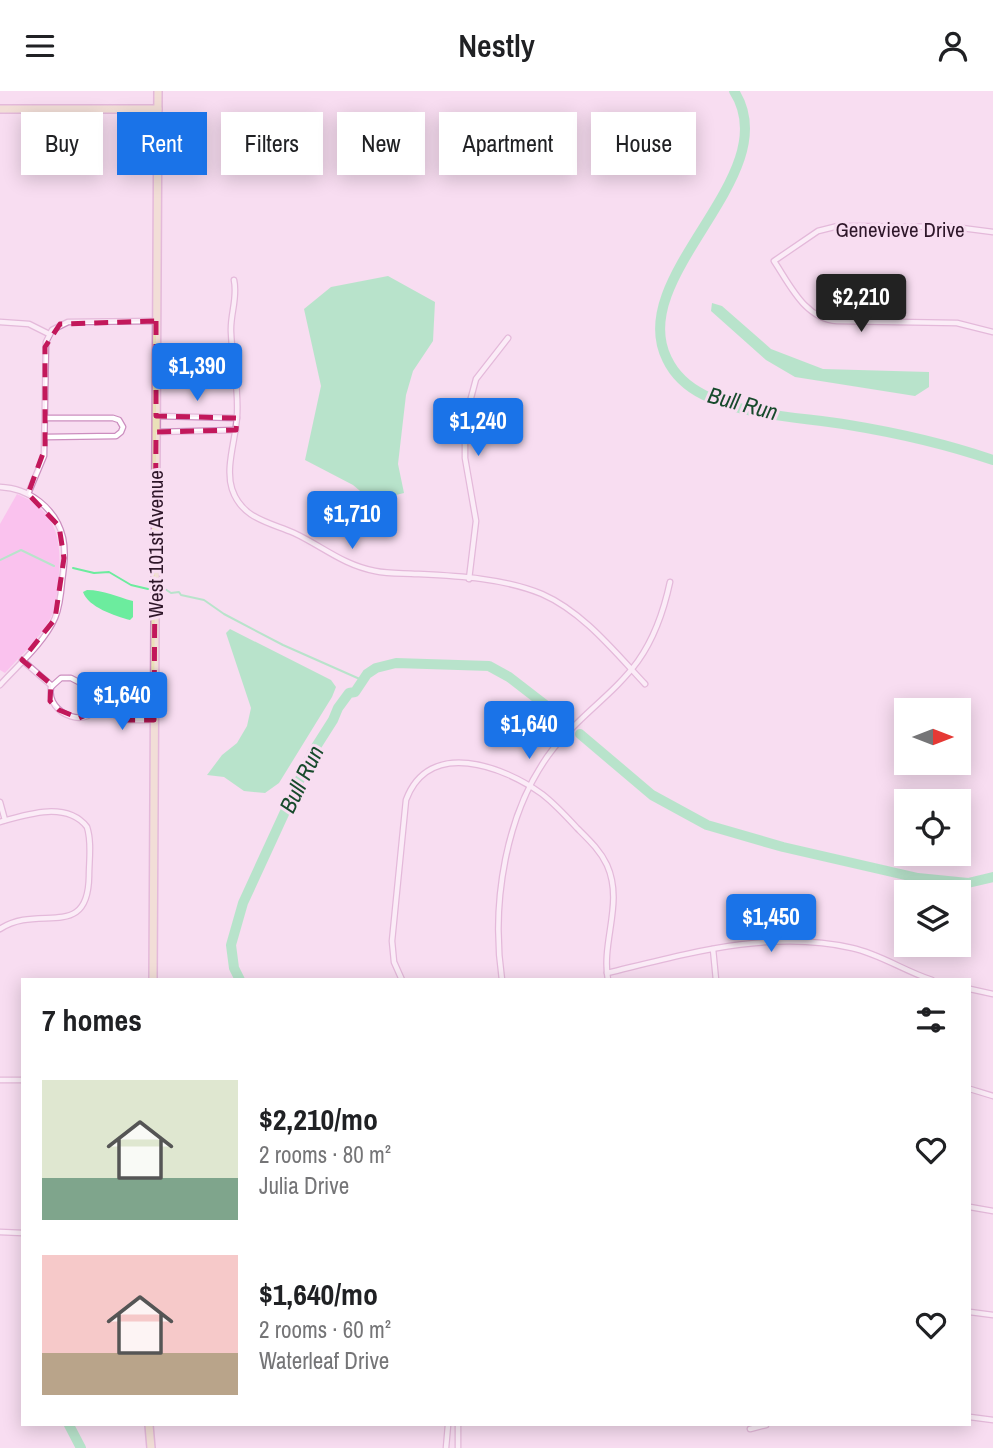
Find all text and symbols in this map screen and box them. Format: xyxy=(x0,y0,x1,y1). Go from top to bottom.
text: Nestly xyxy=(458,24,535,67)
icon: menu xyxy=(21,27,59,65)
icon: person xyxy=(934,27,972,65)
chip: Buy xyxy=(21,112,103,175)
chip: Rent xyxy=(117,112,207,175)
chip: Filters xyxy=(221,112,323,175)
chip: New xyxy=(337,112,425,175)
chip: Apartment xyxy=(439,112,577,175)
chip: House xyxy=(591,112,696,175)
street label: Genevieve Drive xyxy=(835,215,965,244)
pin: $2,210 xyxy=(804,275,918,334)
text: $2,210 xyxy=(832,281,890,312)
pin: $1,390 xyxy=(140,343,254,403)
text: $1,390 xyxy=(168,350,226,381)
water label: Bull Run xyxy=(705,379,781,427)
pin: $1,240 xyxy=(421,399,535,458)
text: $1,240 xyxy=(449,405,507,436)
street label: West 101st Avenue xyxy=(141,470,170,618)
pin: $1,710 xyxy=(295,491,409,551)
text: $1,710 xyxy=(323,498,381,529)
pin: $1,640 xyxy=(65,673,179,732)
text: $1,640 xyxy=(93,679,151,710)
north arrow xyxy=(894,698,971,775)
map controls xyxy=(894,698,971,957)
pin: $1,640 xyxy=(472,701,586,761)
text: $1,640 xyxy=(500,708,558,739)
water label: Bull Run xyxy=(271,740,331,818)
button: locate xyxy=(894,789,971,866)
button: layers xyxy=(894,880,971,957)
pin: $1,450 xyxy=(714,895,828,954)
text: $1,450 xyxy=(742,901,800,932)
text: 7 homes xyxy=(42,1000,142,1040)
icon: filters xyxy=(912,1001,950,1039)
text: $2,210/mo xyxy=(259,1099,378,1139)
icon: home xyxy=(98,1108,182,1192)
icon: heart xyxy=(912,1131,950,1169)
text: 2 rooms · 80 m² xyxy=(259,1139,391,1170)
text: Julia Drive xyxy=(259,1170,349,1201)
text: $1,640/mo xyxy=(259,1274,378,1314)
icon: home xyxy=(98,1283,182,1367)
icon: heart xyxy=(912,1306,950,1344)
text: 2 rooms · 60 m² xyxy=(259,1314,391,1345)
text: Waterleaf Drive xyxy=(259,1345,389,1376)

